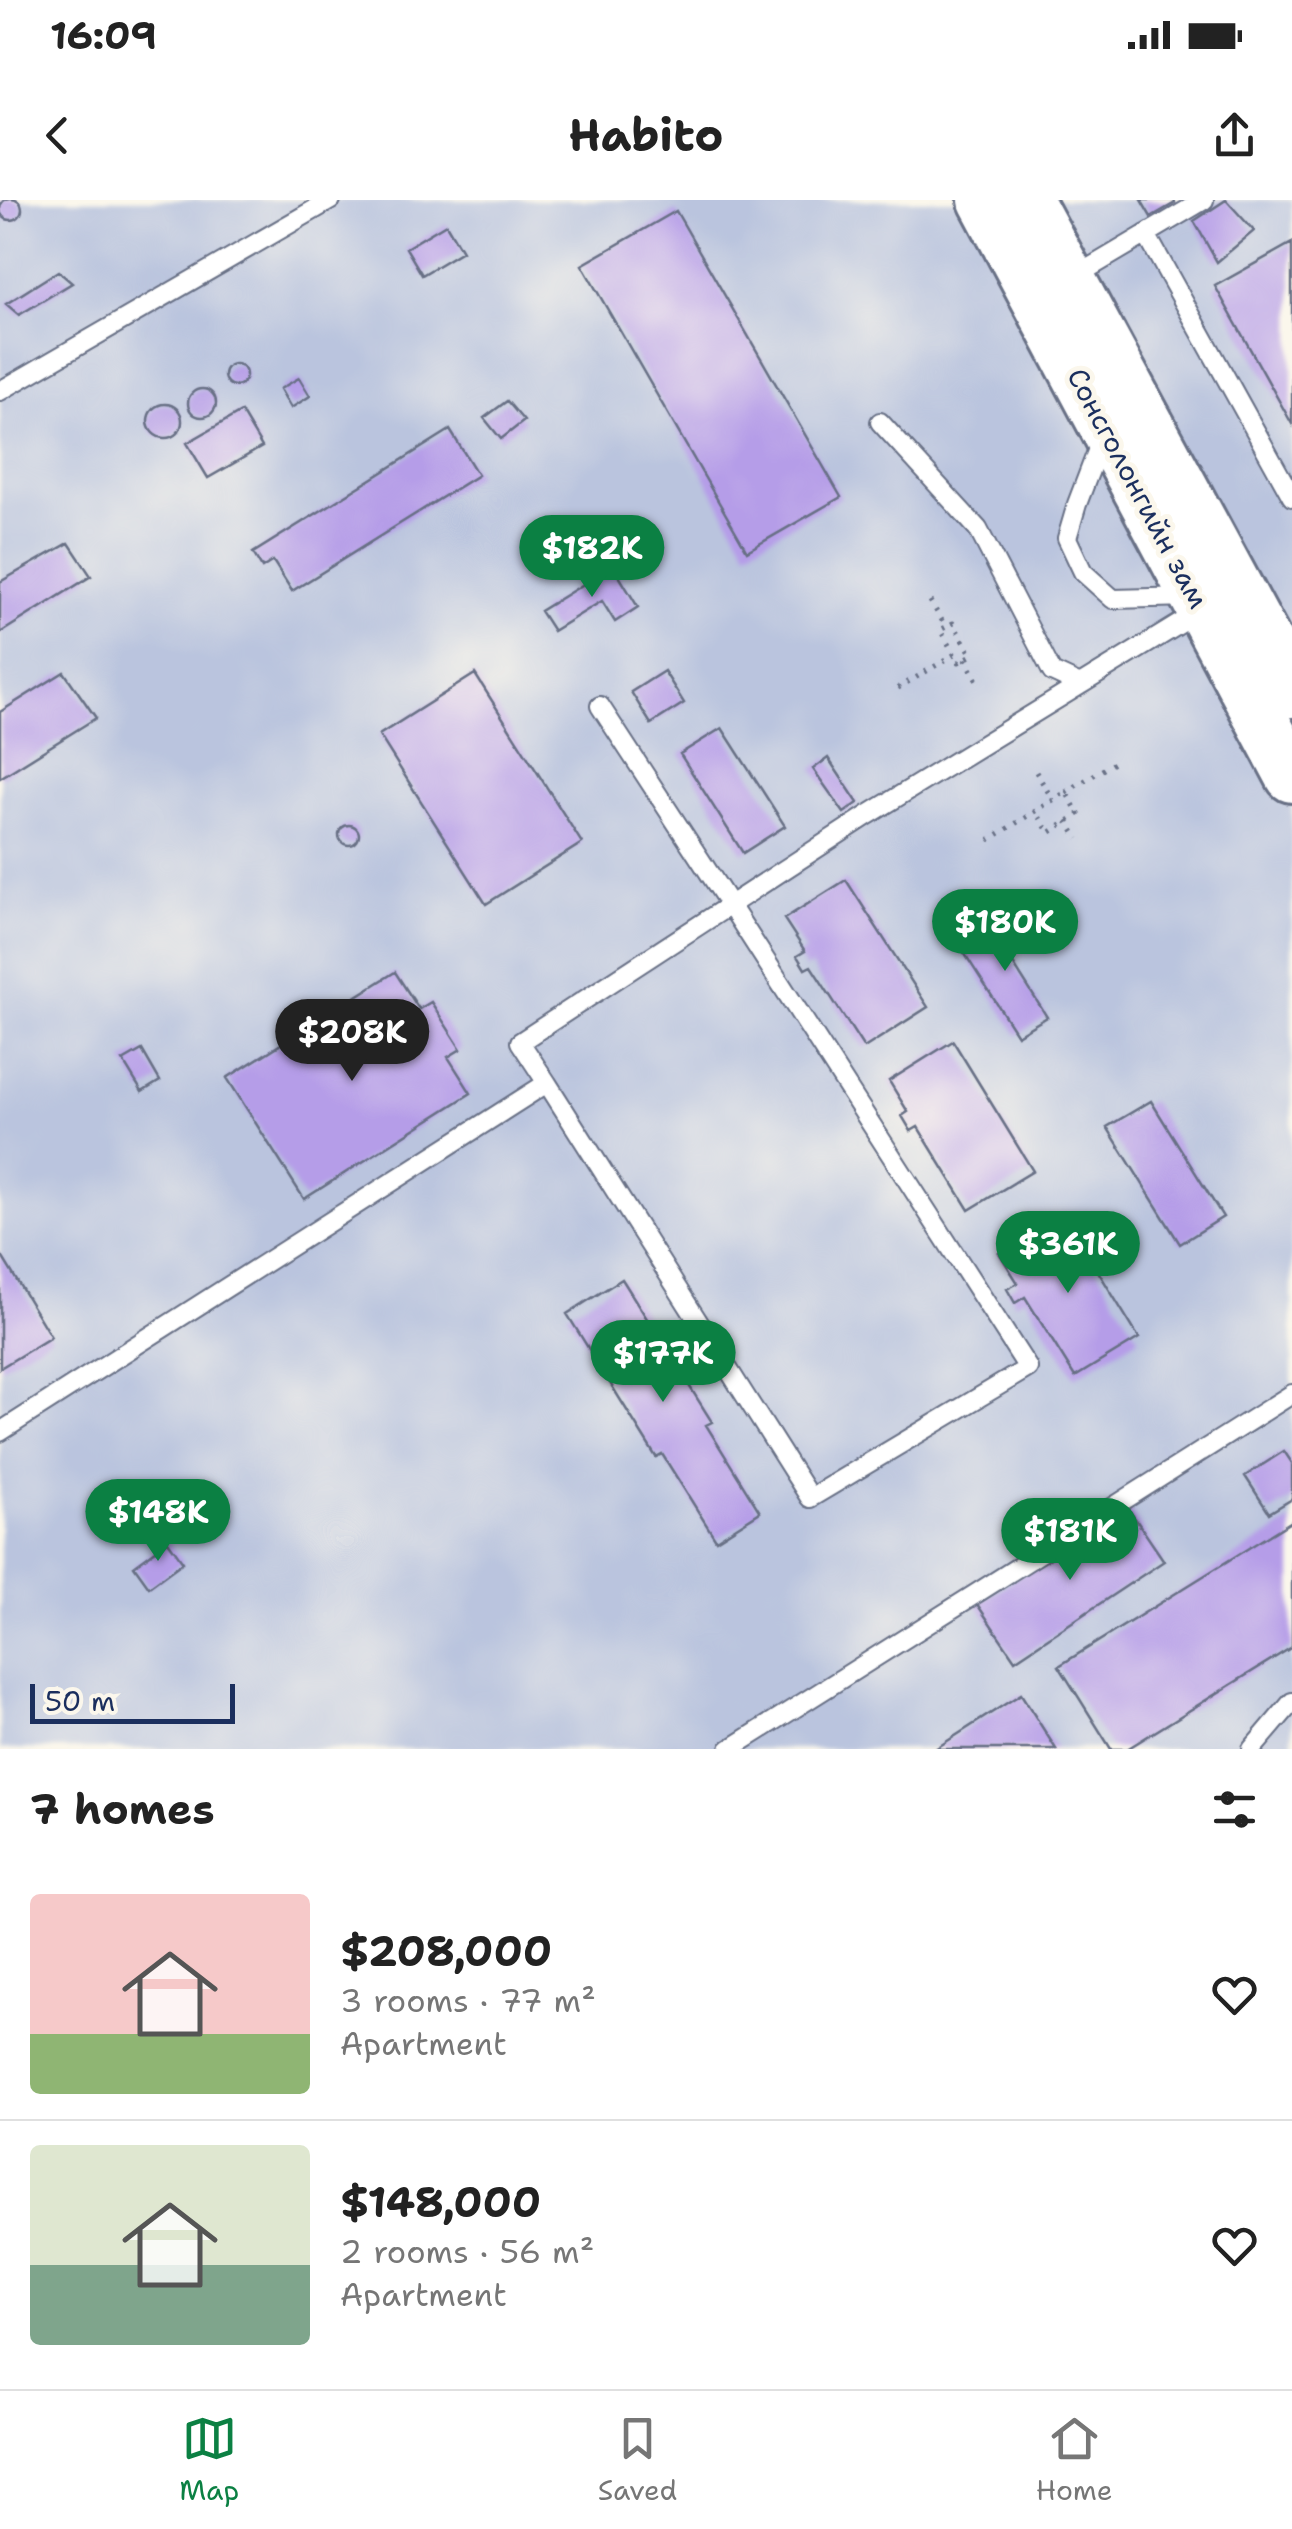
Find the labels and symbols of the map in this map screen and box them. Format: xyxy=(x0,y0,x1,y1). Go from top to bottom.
street label: Сонсголонгийн зам xyxy=(1059,361,1217,615)
pin: $182K xyxy=(522,515,662,600)
pin: $180K xyxy=(935,889,1075,974)
pin: $208K xyxy=(282,999,422,1084)
pin: $361K xyxy=(998,1211,1138,1296)
pin: $177K xyxy=(593,1320,733,1405)
pin: $148K xyxy=(88,1479,228,1564)
pin: $181K xyxy=(1000,1498,1140,1583)
scale bar xyxy=(30,1679,235,1724)

